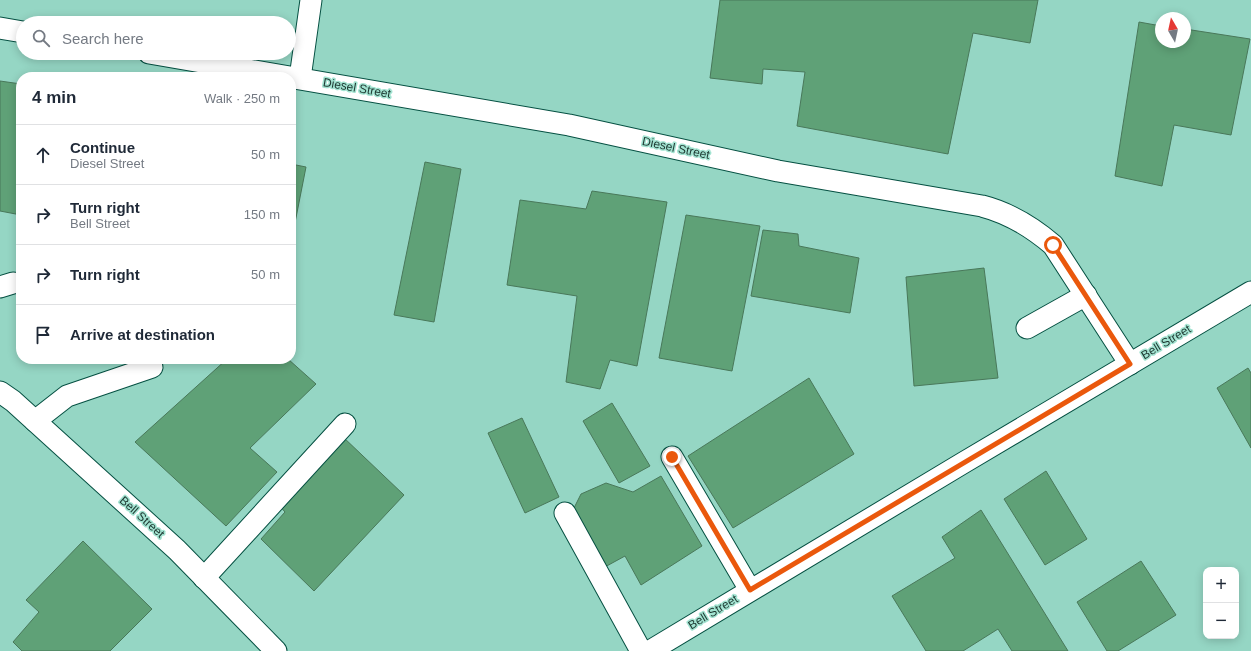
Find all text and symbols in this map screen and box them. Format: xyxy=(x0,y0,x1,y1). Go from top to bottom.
north arrow xyxy=(1155,12,1191,48)
search box xyxy=(16,16,296,60)
icon: search xyxy=(30,27,52,49)
text: Search here xyxy=(62,30,144,47)
street label: Diesel Street xyxy=(322,75,393,101)
text: 4 min xyxy=(32,88,76,107)
text: Walk · 250 m xyxy=(204,91,280,106)
street label: Diesel Street xyxy=(641,134,712,162)
text: Continue xyxy=(70,139,135,156)
icon: ahead xyxy=(32,144,54,166)
text: 50 m xyxy=(251,147,280,162)
text: Diesel Street xyxy=(70,156,144,171)
text: Turn right xyxy=(70,199,140,216)
icon: right xyxy=(32,204,54,226)
text: 150 m xyxy=(244,207,280,222)
text: Bell Street xyxy=(70,216,130,231)
route start xyxy=(1044,236,1062,254)
icon: right xyxy=(32,264,54,286)
text: Turn right xyxy=(70,266,140,283)
text: 50 m xyxy=(251,267,280,282)
street label: Bell Street xyxy=(1139,321,1194,362)
icon: arrive xyxy=(32,324,54,346)
text: Arrive at destination xyxy=(70,326,215,343)
route end xyxy=(663,448,681,466)
street label: Bell Street xyxy=(117,493,168,541)
map controls xyxy=(1203,567,1239,639)
button: + xyxy=(1203,567,1239,603)
street label: Bell Street xyxy=(686,591,741,632)
button: − xyxy=(1203,603,1239,639)

